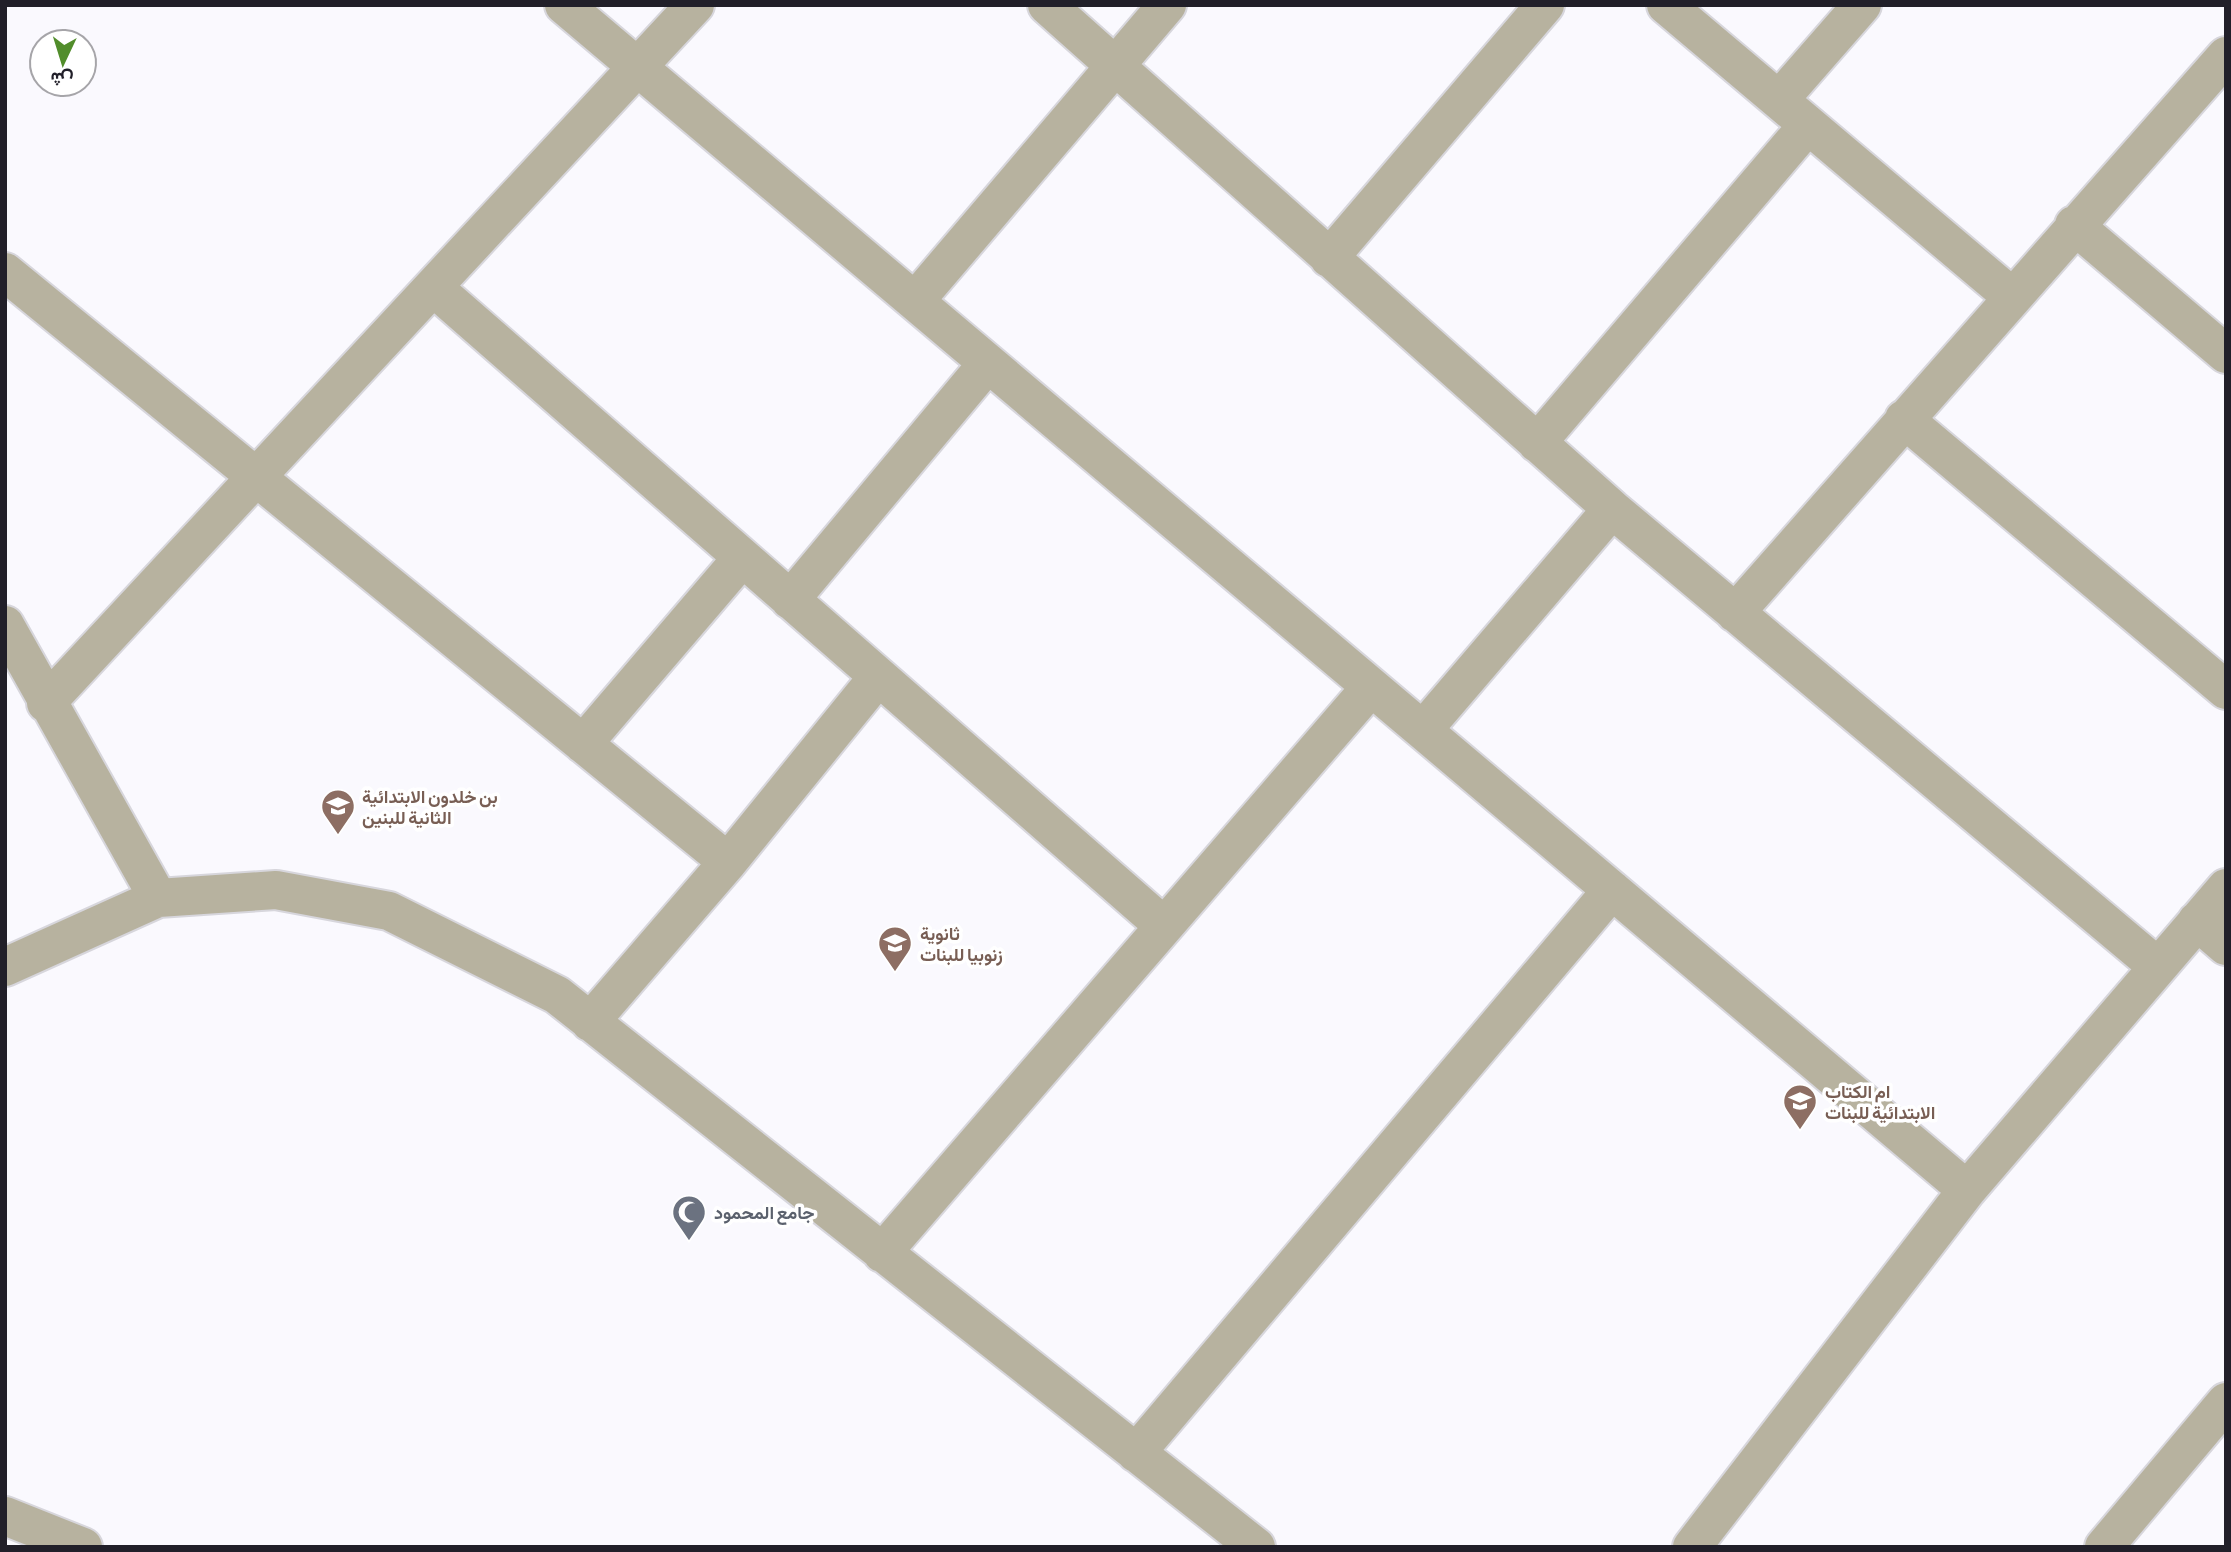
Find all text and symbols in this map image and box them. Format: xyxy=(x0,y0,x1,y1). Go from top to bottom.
north arrow xyxy=(28,28,98,98)
text: ش xyxy=(49,67,74,92)
place label: بن خلدون الابتدائية الثانية للبنين xyxy=(362,786,498,829)
school or university icon: بن خلدون الابتدائية الثانية للبنين xyxy=(319,787,357,836)
place label: ثانوية زنوبيا للبنات xyxy=(920,923,1003,966)
school or university icon: ثانوية زنوبيا للبنات xyxy=(876,924,914,973)
place label: ام الكتاب الابتدائية للبنات xyxy=(1825,1081,1935,1124)
school or university icon: ام الكتاب الابتدائية للبنات xyxy=(1781,1082,1819,1131)
mosque icon: جامع المحمود xyxy=(670,1193,708,1242)
place label: جامع المحمود xyxy=(714,1202,815,1225)

